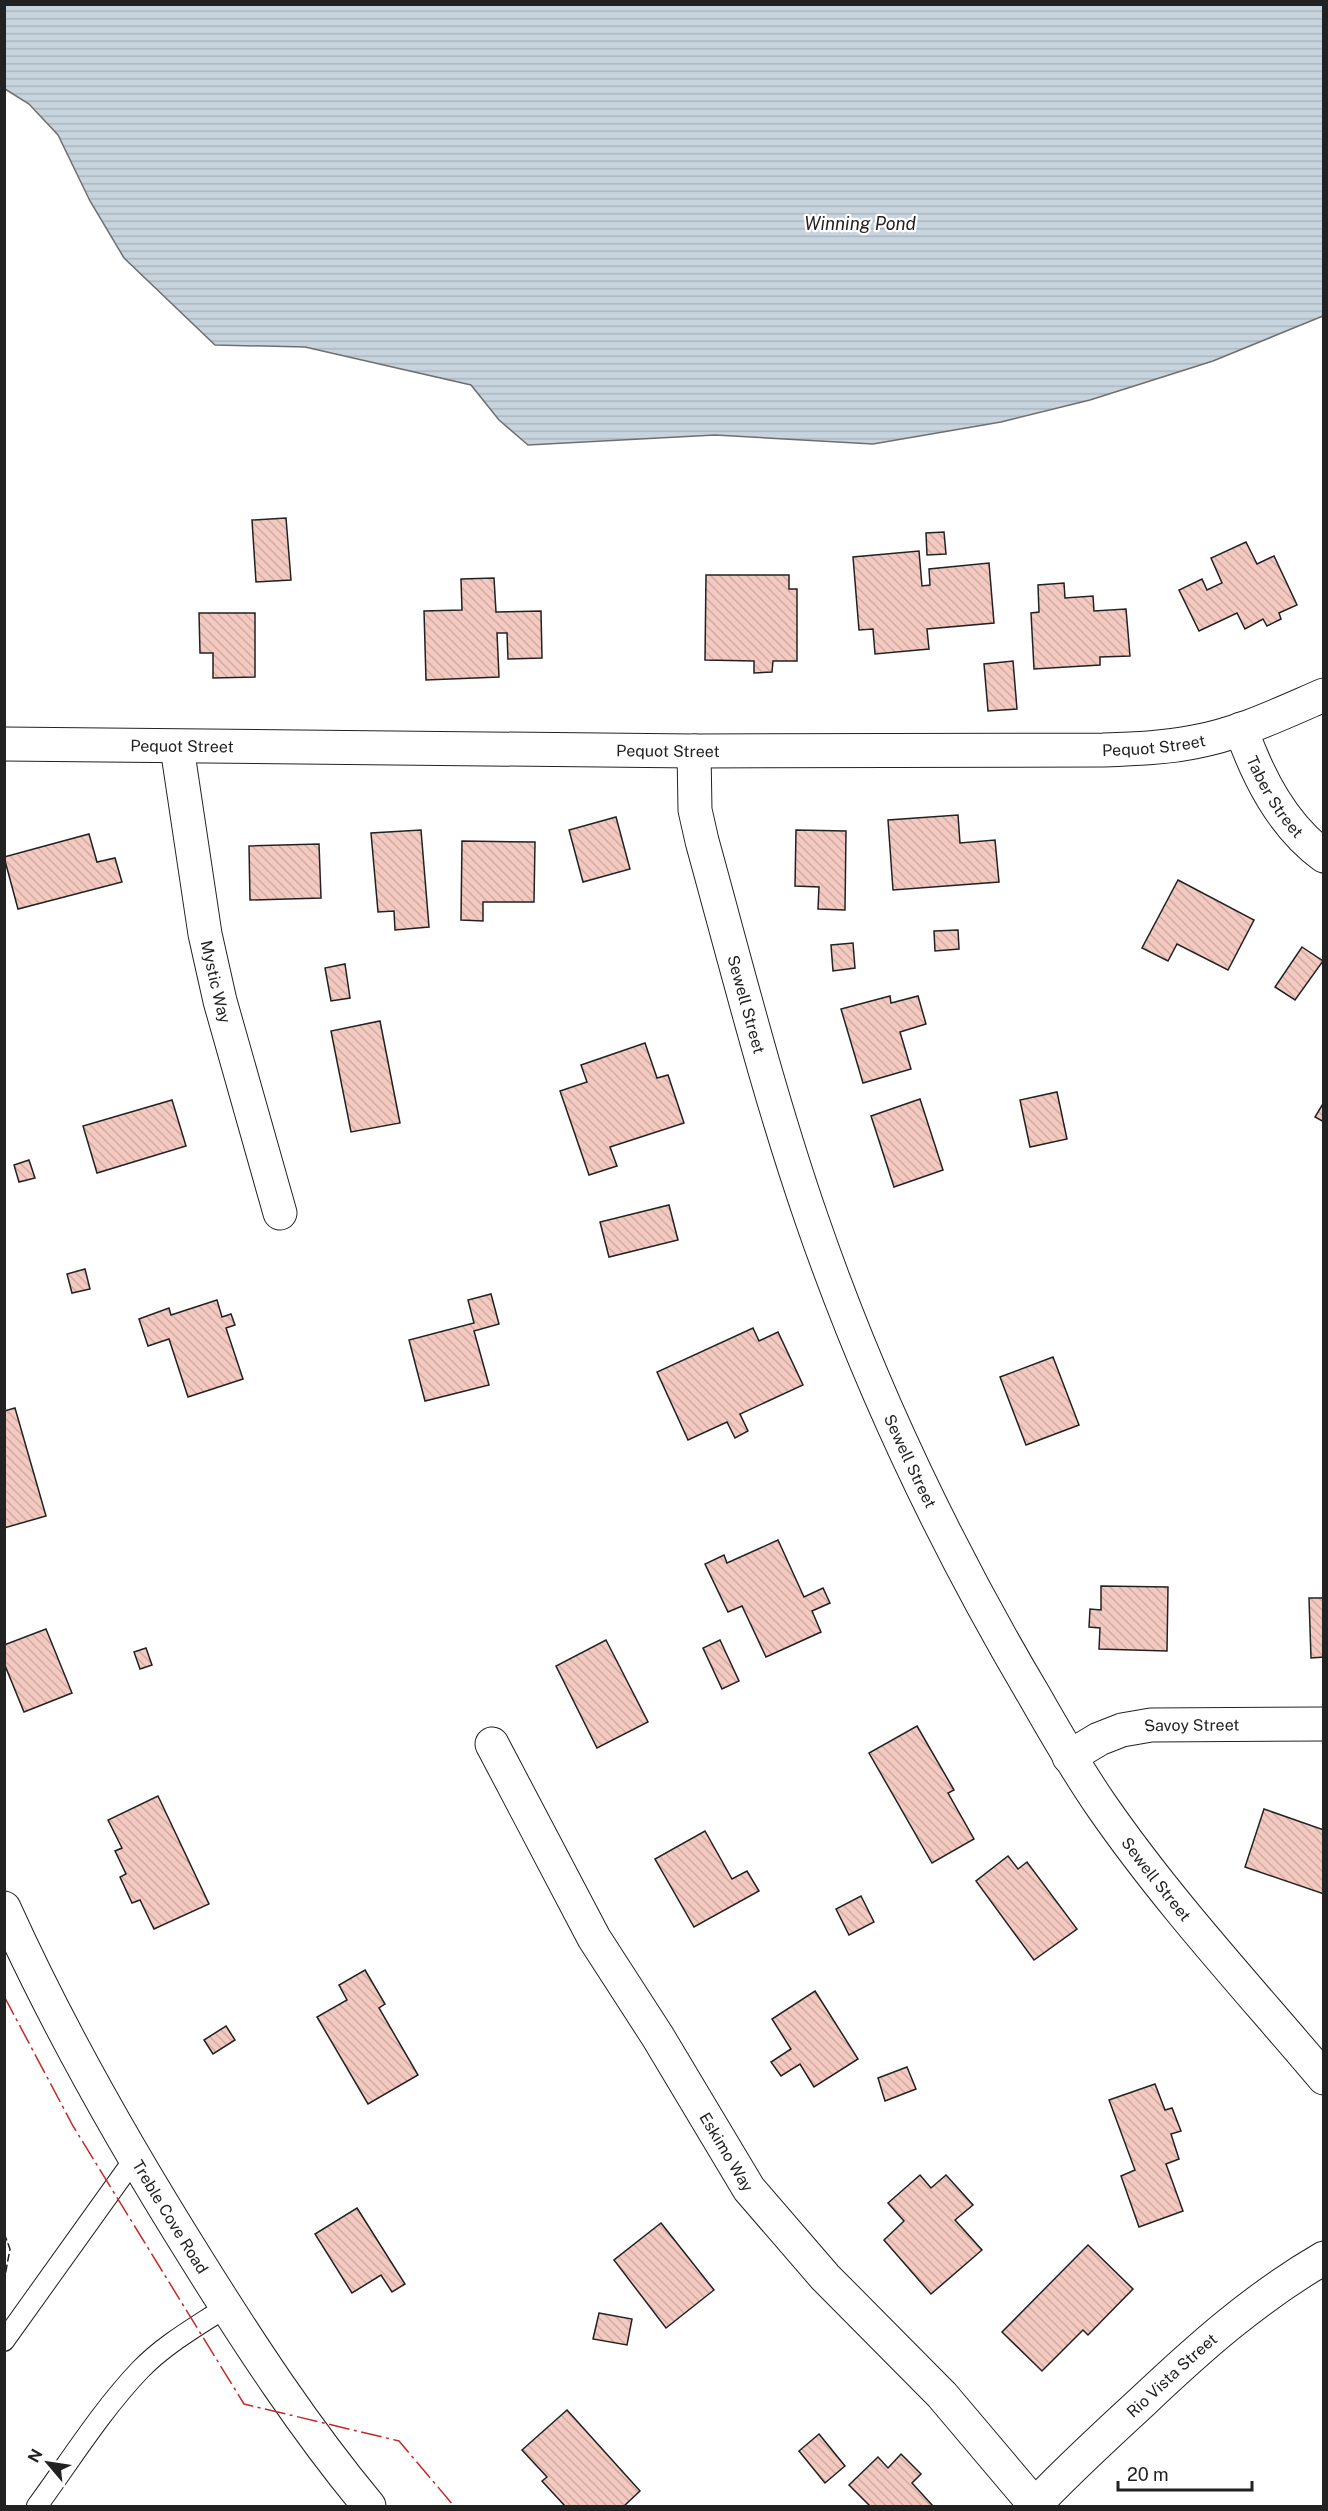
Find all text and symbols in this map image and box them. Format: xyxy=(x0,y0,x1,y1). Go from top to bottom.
water label: Winning Pond xyxy=(804,213,916,234)
street label: Pequot Street xyxy=(1102,731,1207,760)
street label: Pequot Street xyxy=(130,736,234,756)
street label: Pequot Street xyxy=(616,741,720,761)
street label: Taber Street xyxy=(1242,753,1307,842)
street label: Mystic Way xyxy=(197,939,235,1026)
street label: Sewell Street xyxy=(723,953,769,1056)
street label: Sewell Street xyxy=(880,1411,940,1511)
street label: Savoy Street xyxy=(1143,1715,1240,1736)
street label: Sewell Street xyxy=(1117,1834,1195,1925)
street label: Eskimo Way xyxy=(695,2109,758,2196)
street label: Treble Cove Road xyxy=(128,2157,212,2277)
street label: Rio Vista Street xyxy=(1123,2329,1221,2421)
north arrow xyxy=(18,2433,78,2493)
text: N xyxy=(24,2446,47,2466)
scale bar xyxy=(1118,2454,1252,2492)
text: 20 m xyxy=(1127,2464,1169,2485)

